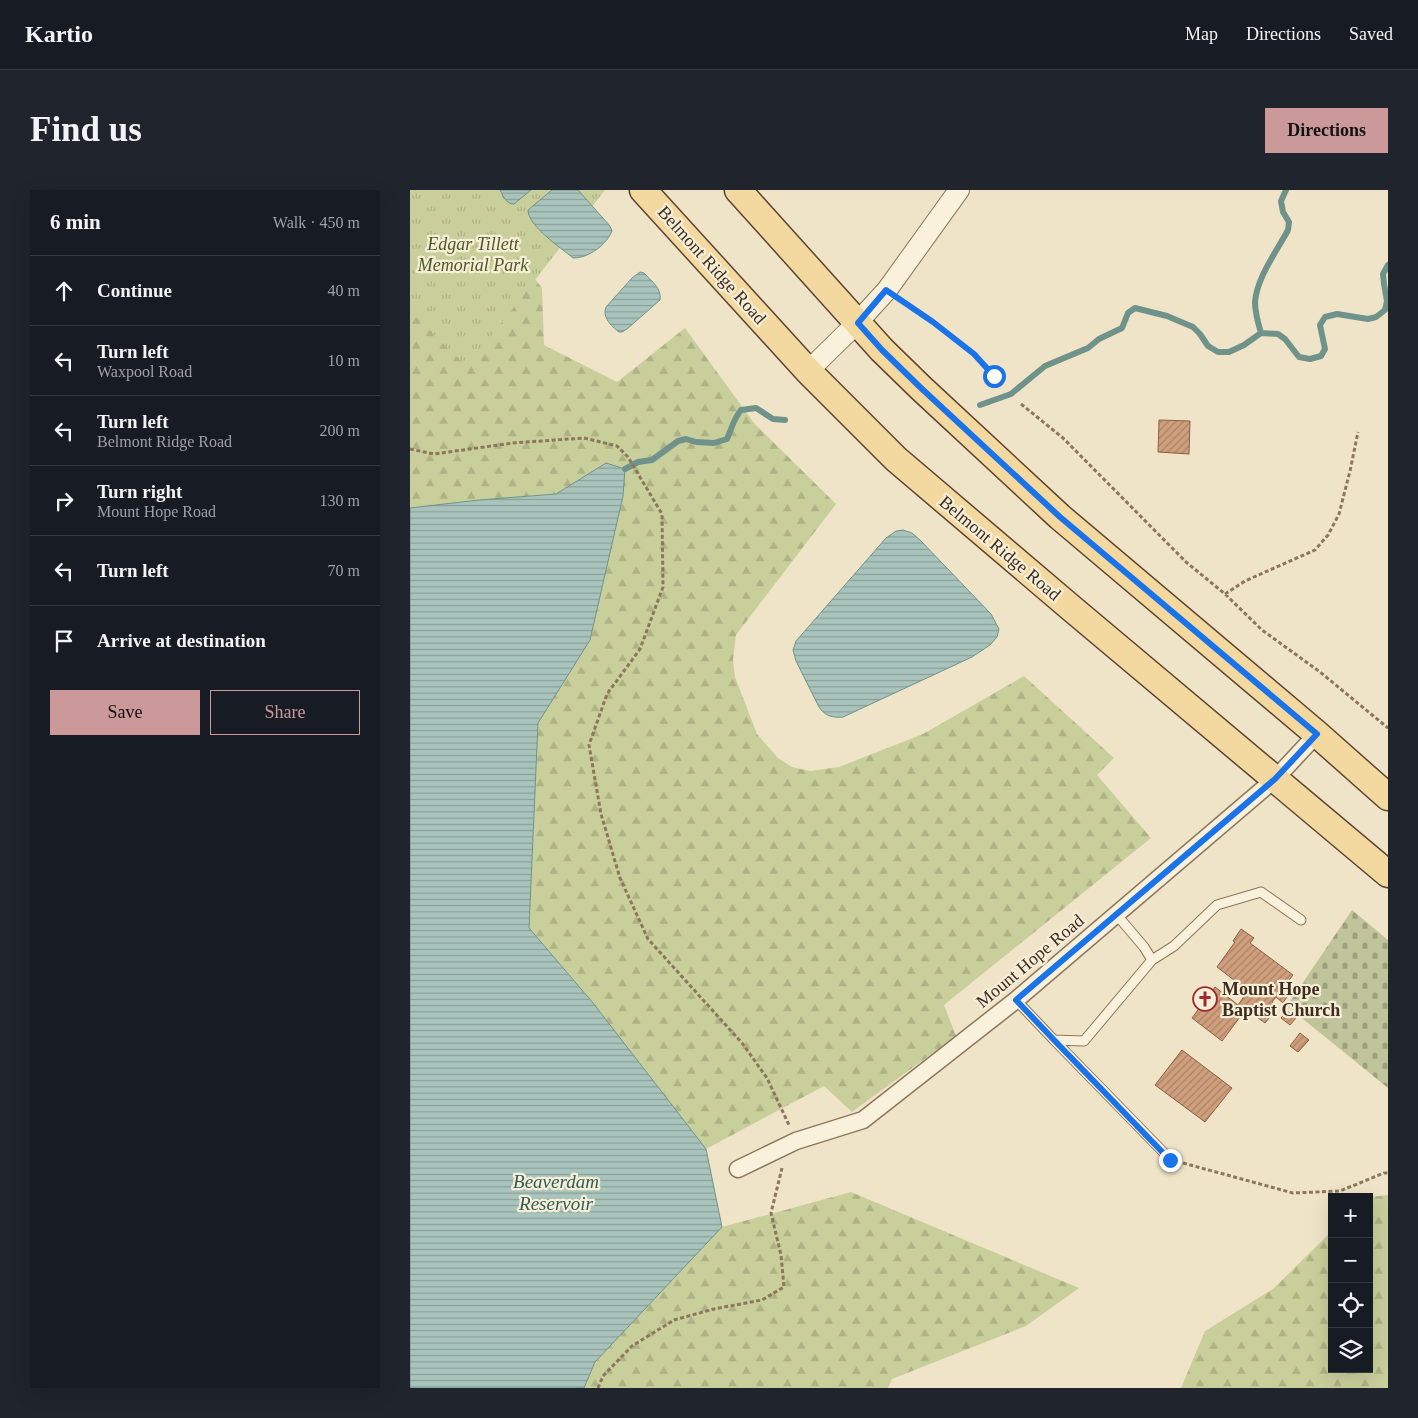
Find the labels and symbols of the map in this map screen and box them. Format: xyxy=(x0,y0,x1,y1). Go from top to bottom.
street label: Belmont Ridge Road xyxy=(654,202,770,328)
park label: Edgar Tillett Memorial Park xyxy=(417,234,529,275)
route start xyxy=(983,365,1006,388)
street label: Belmont Ridge Road xyxy=(935,491,1065,605)
street label: Mount Hope Road xyxy=(972,910,1088,1012)
place label: Mount Hope Baptist Church xyxy=(1222,979,1340,1020)
church icon: Mount Hope Baptist Church xyxy=(1192,986,1218,1012)
route end xyxy=(1159,1149,1182,1172)
water label: Beaverdam Reservoir xyxy=(513,1171,599,1214)

